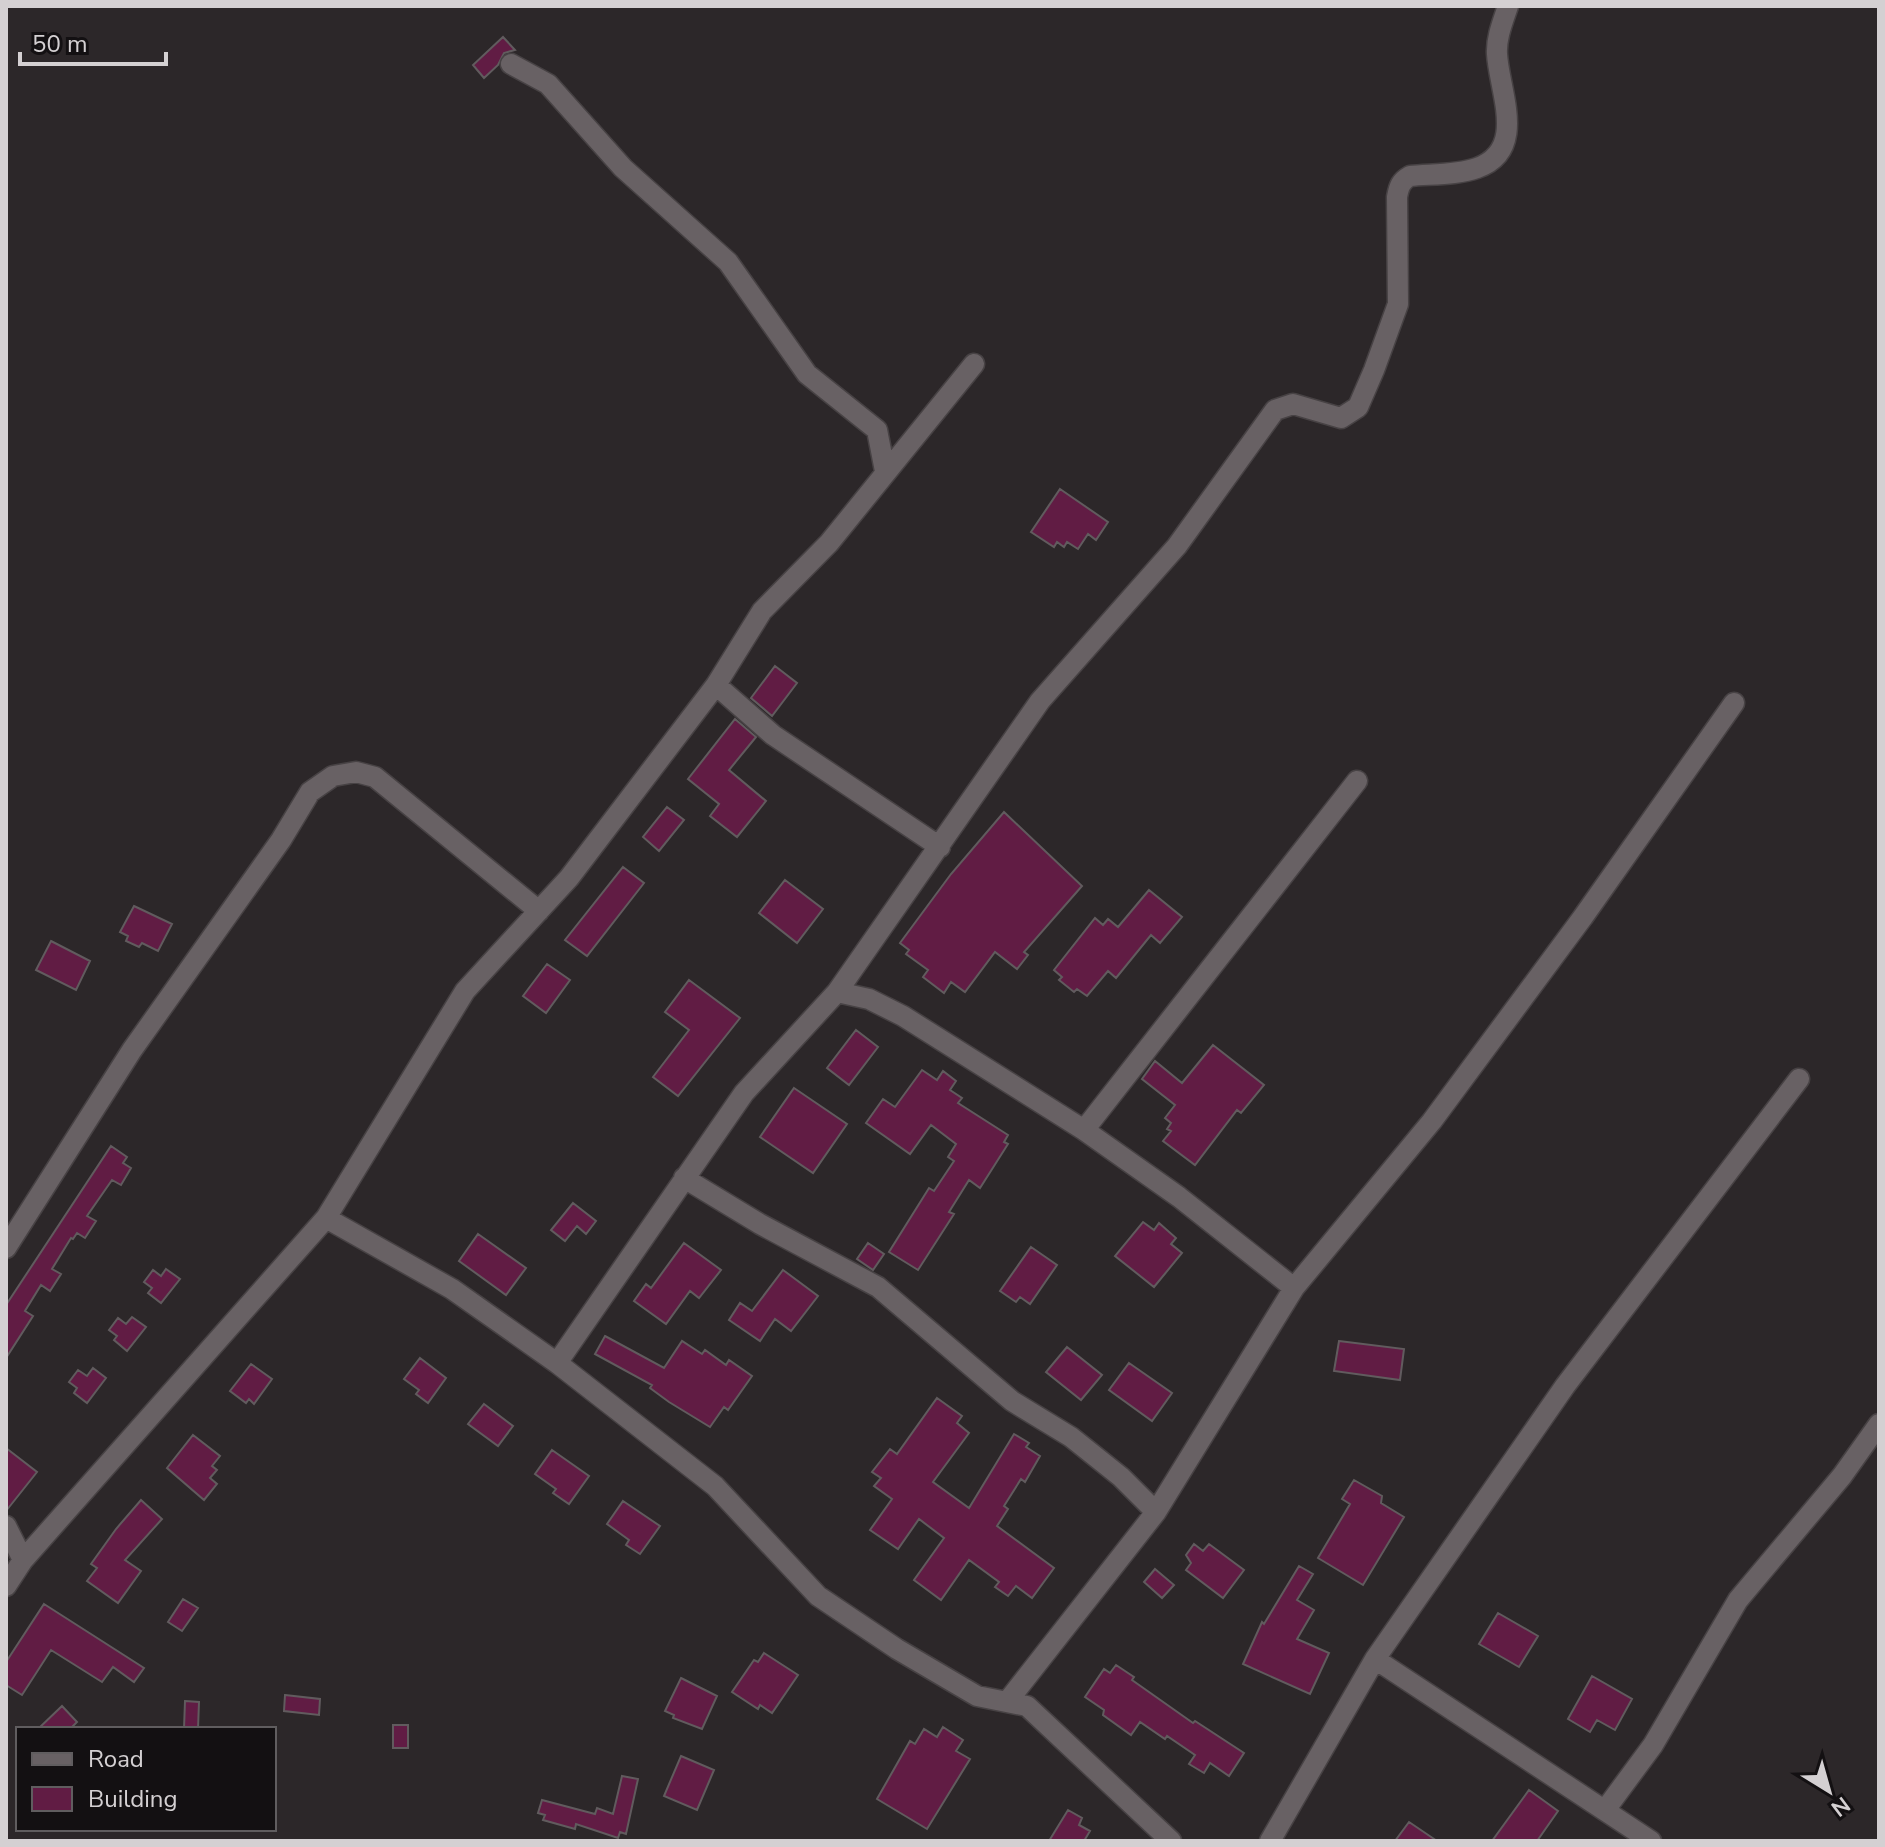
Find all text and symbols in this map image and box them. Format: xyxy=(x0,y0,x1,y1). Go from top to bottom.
scale bar xyxy=(20,16,166,66)
text: 50 m xyxy=(32,28,88,60)
legend xyxy=(16,1727,276,1831)
text: Road xyxy=(88,1743,144,1775)
north arrow xyxy=(1789,1751,1869,1831)
text: Building xyxy=(88,1783,178,1815)
text: N xyxy=(1825,1789,1856,1823)

